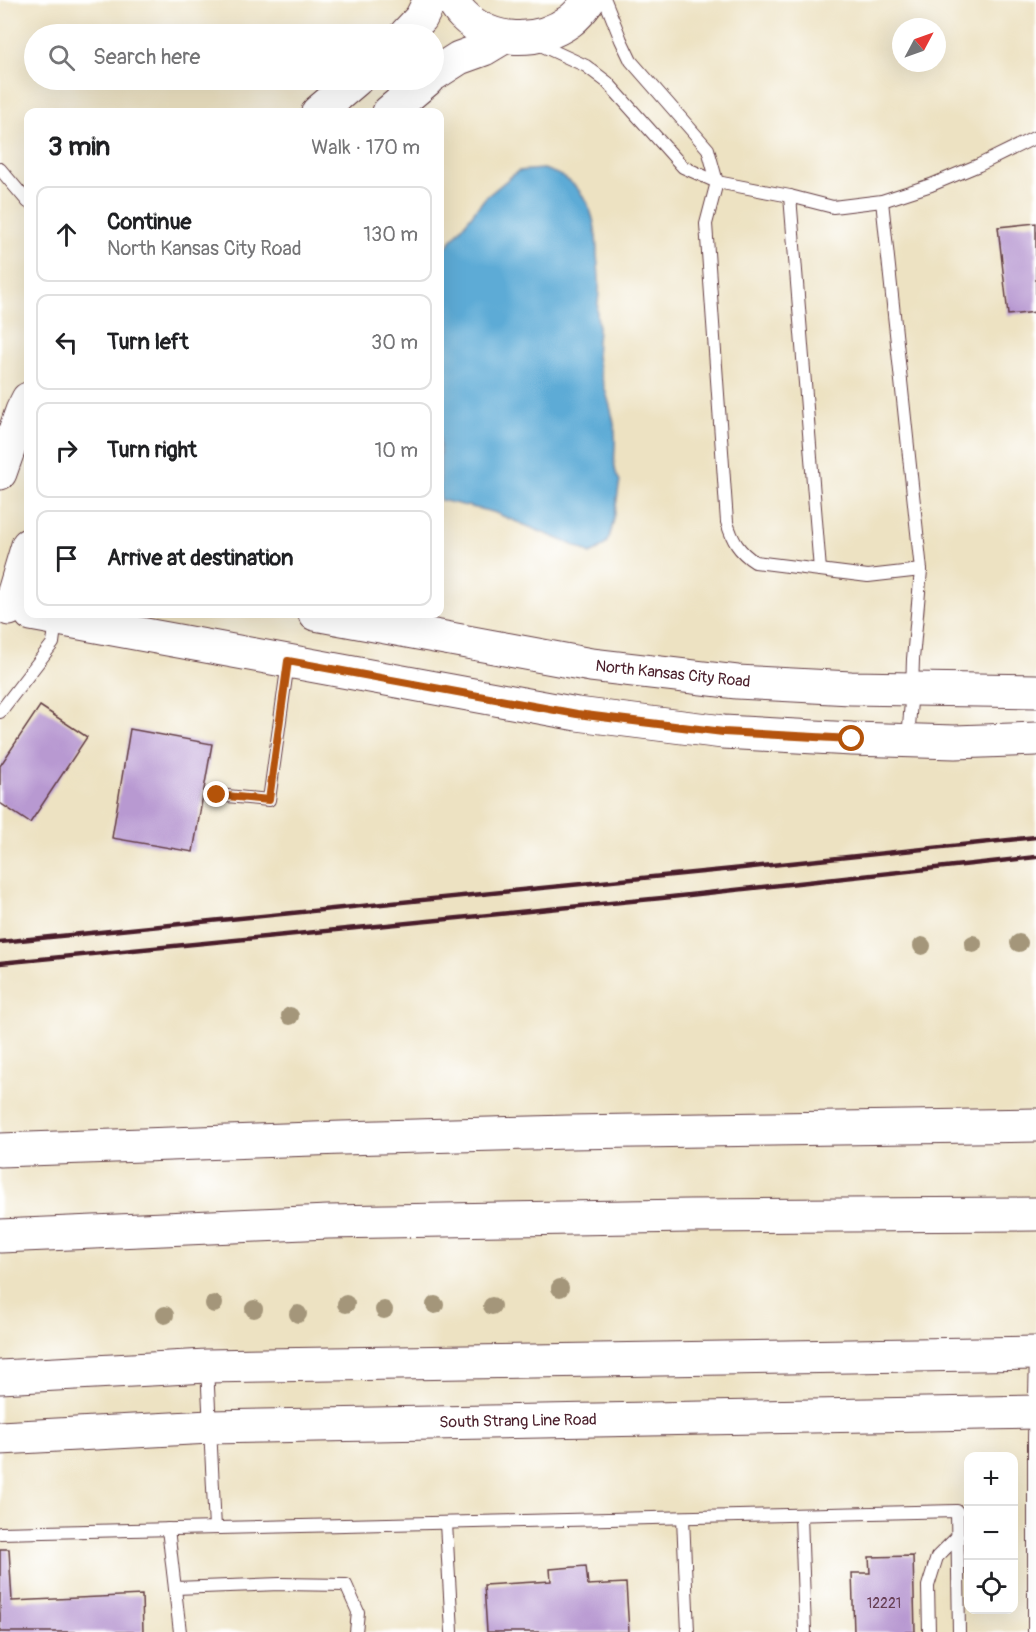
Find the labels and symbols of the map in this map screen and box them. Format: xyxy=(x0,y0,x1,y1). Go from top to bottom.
north arrow xyxy=(892,18,946,72)
street label: North Kansas City Road xyxy=(595,656,751,692)
route start xyxy=(838,725,864,751)
route end xyxy=(203,781,229,807)
street label: South Strang Line Road xyxy=(439,1410,597,1432)
house number: 12221 xyxy=(867,1595,901,1612)

